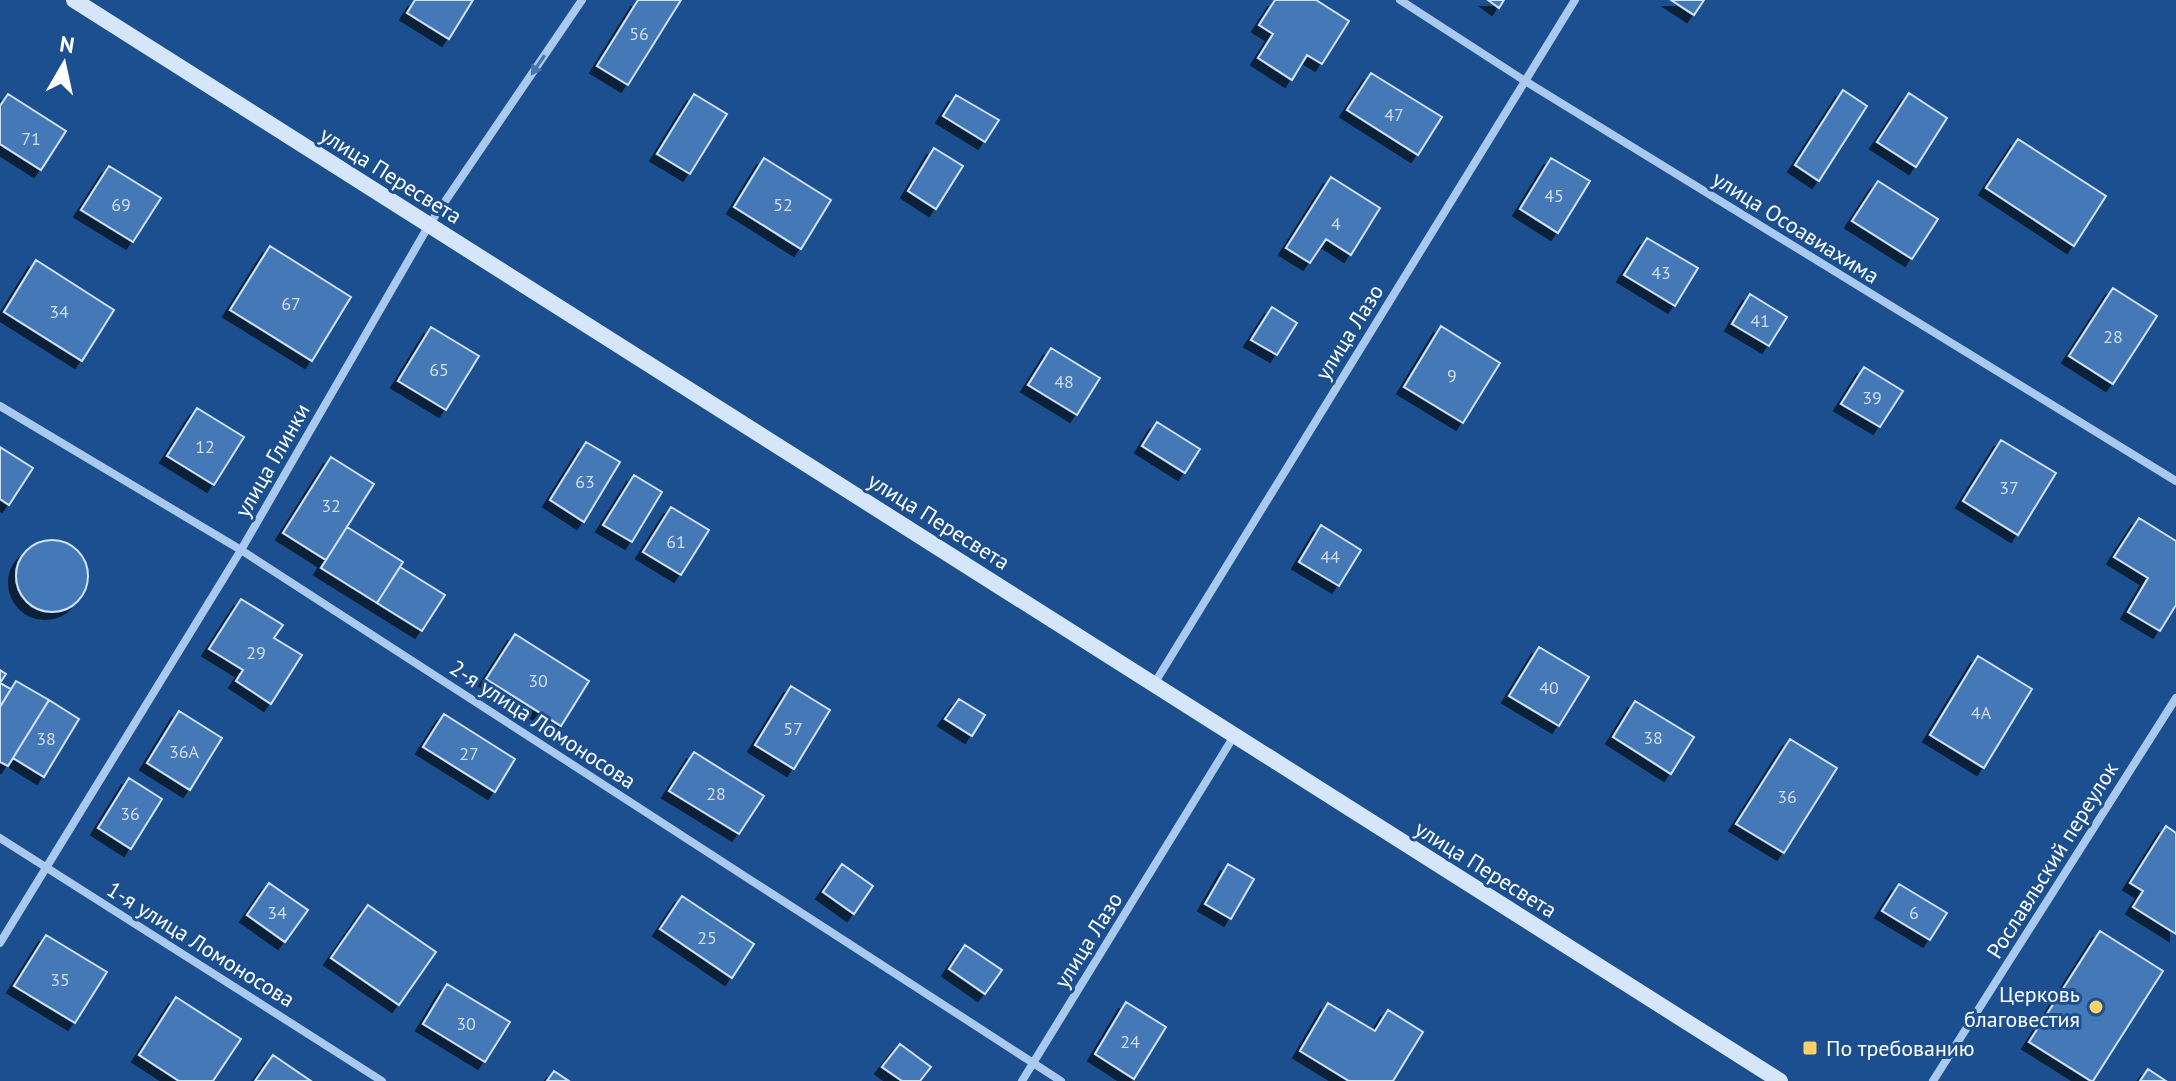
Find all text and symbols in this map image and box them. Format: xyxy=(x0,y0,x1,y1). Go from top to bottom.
house number: 56 xyxy=(629,22,649,45)
north arrow xyxy=(24,24,104,104)
text: N xyxy=(58,29,76,59)
one-way arrow xyxy=(531,54,546,75)
house number: 47 xyxy=(1384,103,1404,126)
street label: улица Пересвета xyxy=(315,120,467,230)
house number: 71 xyxy=(21,127,41,150)
street label: улица Осоавиахима xyxy=(1707,164,1885,290)
house number: 45 xyxy=(1544,184,1564,207)
house number: 69 xyxy=(111,193,131,216)
house number: 52 xyxy=(773,193,793,216)
house number: 4 xyxy=(1331,212,1341,235)
house number: 43 xyxy=(1651,261,1671,284)
street label: улица Лазо xyxy=(1309,279,1389,385)
house number: 67 xyxy=(281,292,301,315)
house number: 34 xyxy=(49,300,69,323)
house number: 41 xyxy=(1750,309,1770,332)
house number: 28 xyxy=(2103,325,2123,348)
house number: 65 xyxy=(429,358,449,381)
house number: 9 xyxy=(1447,364,1457,387)
house number: 48 xyxy=(1054,370,1074,393)
house number: 39 xyxy=(1862,386,1882,409)
street label: улица Глинки xyxy=(228,398,316,522)
house number: 12 xyxy=(195,435,215,458)
street label: улица Пересвета xyxy=(863,466,1015,576)
house number: 63 xyxy=(575,470,595,493)
house number: 37 xyxy=(1999,476,2019,499)
house number: 32 xyxy=(321,494,341,517)
house number: 61 xyxy=(666,530,686,553)
house number: 44 xyxy=(1320,545,1340,568)
house number: 29 xyxy=(246,641,266,664)
street label: 2-я улица Ломоносова xyxy=(445,653,641,795)
house number: 30 xyxy=(528,669,548,692)
house number: 40 xyxy=(1539,676,1559,699)
house number: 4А xyxy=(1971,701,1992,724)
house number: 57 xyxy=(783,717,803,740)
house number: 38 xyxy=(1643,726,1663,749)
house number: 38 xyxy=(36,727,56,750)
house number: 36А xyxy=(169,740,200,763)
house number: 27 xyxy=(459,742,479,765)
street label: Рославльский переулок xyxy=(1980,756,2124,963)
house number: 28 xyxy=(706,782,726,805)
house number: 36 xyxy=(1777,785,1797,808)
house number: 36 xyxy=(120,802,140,825)
street label: улица Пересвета xyxy=(1410,814,1562,924)
street label: 1-я улица Ломоносова xyxy=(102,875,300,1013)
street label: улица Лазо xyxy=(1048,887,1128,993)
house number: 34 xyxy=(267,901,287,924)
house number: 6 xyxy=(1909,901,1919,924)
house number: 25 xyxy=(697,926,717,949)
house number: 35 xyxy=(50,968,70,991)
place label: Церковь благовестия xyxy=(1964,980,2080,1033)
marker: Церковь благовестия xyxy=(2087,998,2105,1016)
house number: 30 xyxy=(456,1012,476,1035)
house number: 24 xyxy=(1120,1030,1140,1053)
place label: По требованию xyxy=(1826,1034,1975,1062)
marker: По требованию xyxy=(1801,1039,1819,1057)

